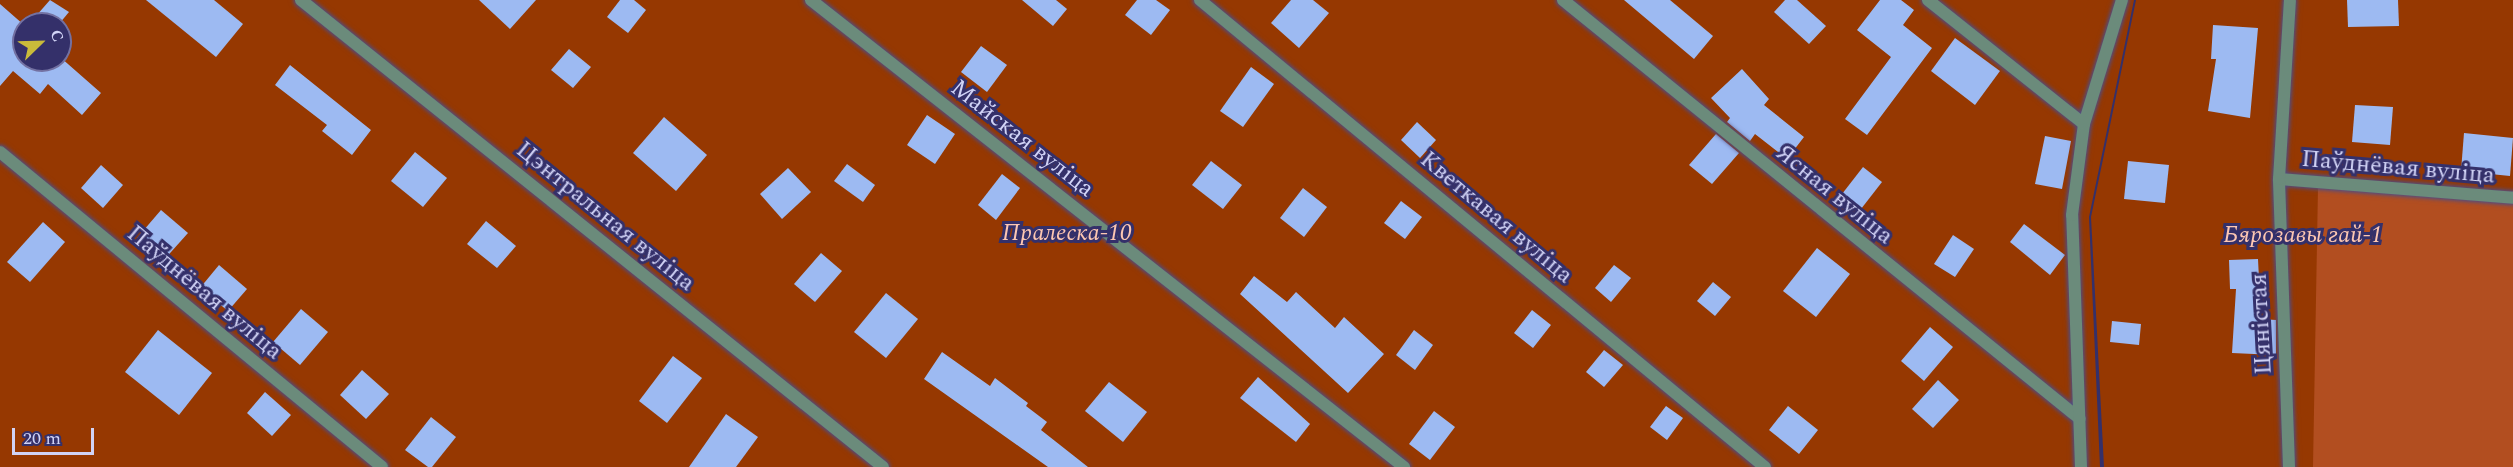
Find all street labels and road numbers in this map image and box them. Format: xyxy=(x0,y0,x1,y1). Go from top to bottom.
street label: Майская вуліца xyxy=(944,74,1100,204)
street label: Цэнтральная вуліца xyxy=(510,136,700,298)
street label: Ясная вуліца xyxy=(1769,139,1899,251)
street label: Паўднёвая вуліца xyxy=(2300,145,2496,191)
street label: Кветкавая вуліца xyxy=(1414,146,1578,290)
street label: Паўднёвая вуліца xyxy=(120,220,288,366)
street label: Цяністая xyxy=(2245,273,2279,375)

